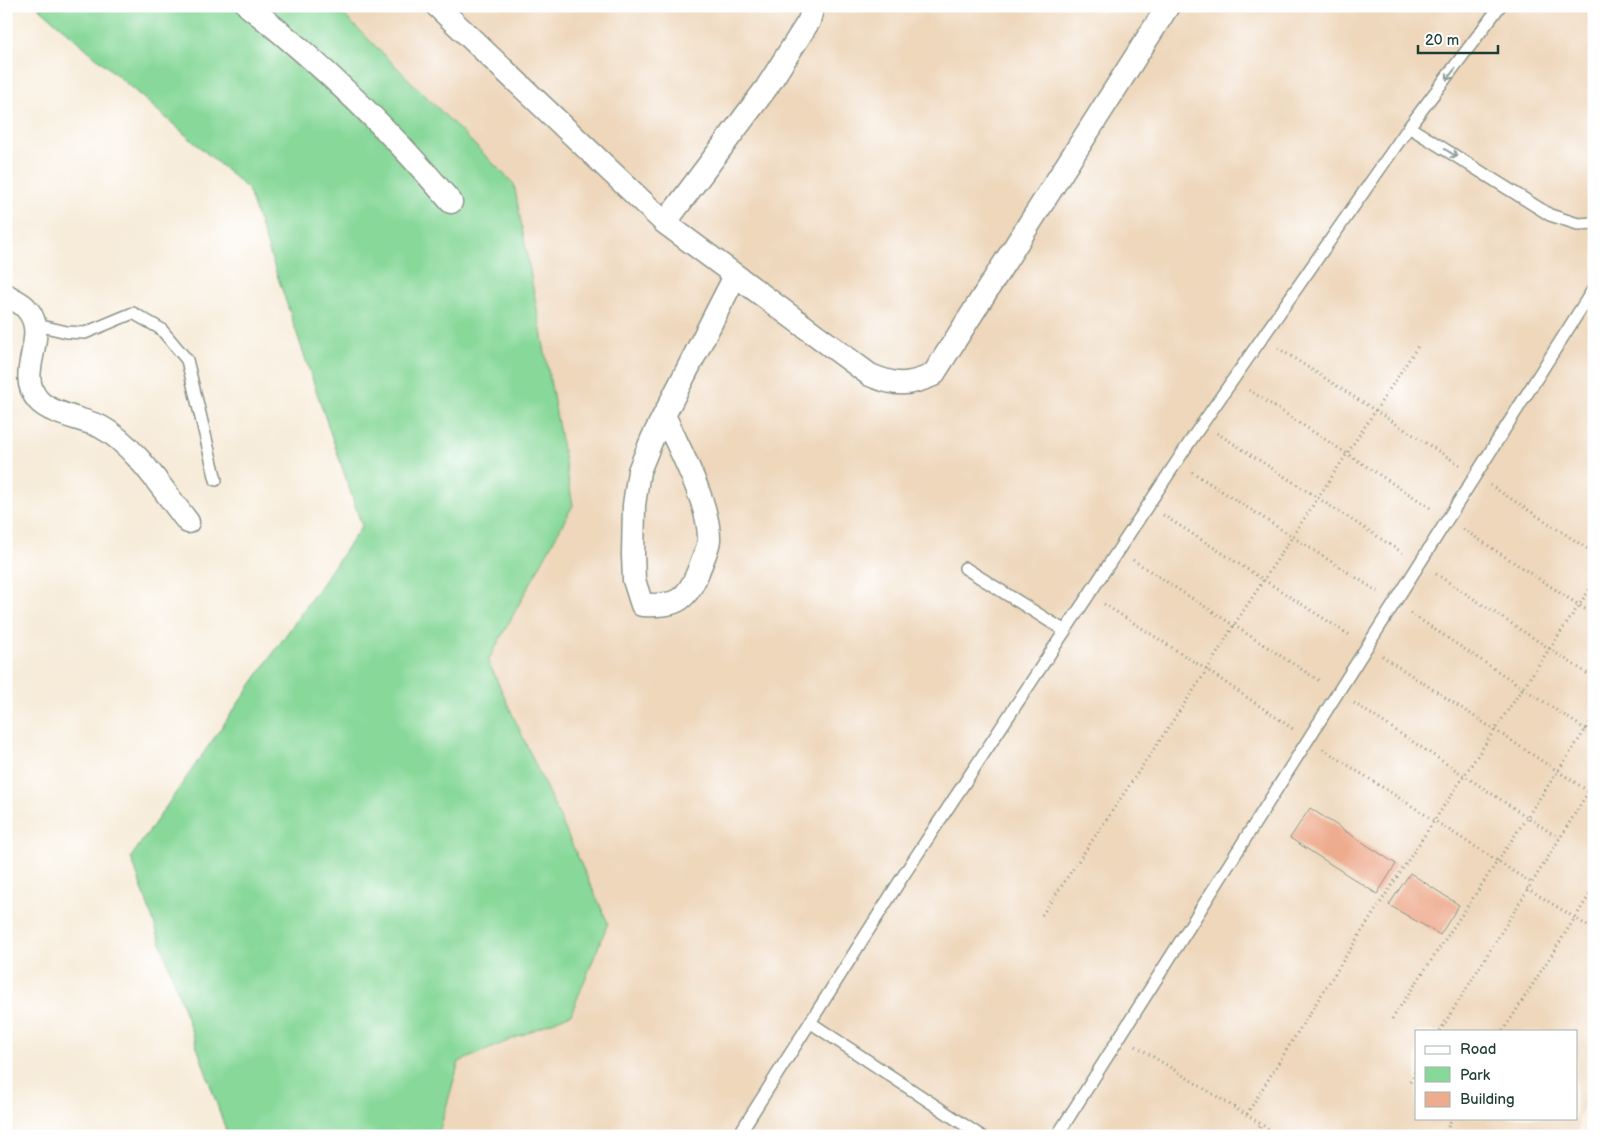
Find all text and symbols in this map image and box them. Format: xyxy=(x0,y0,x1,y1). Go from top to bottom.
scale bar xyxy=(1418,22,1498,54)
text: 20 m xyxy=(1425,31,1459,50)
one-way arrow xyxy=(1445,67,1456,80)
one-way arrow xyxy=(1443,148,1457,158)
legend xyxy=(1415,1030,1578,1120)
text: Road xyxy=(1460,1040,1496,1059)
text: Park xyxy=(1460,1066,1491,1085)
text: Building xyxy=(1460,1090,1515,1109)

